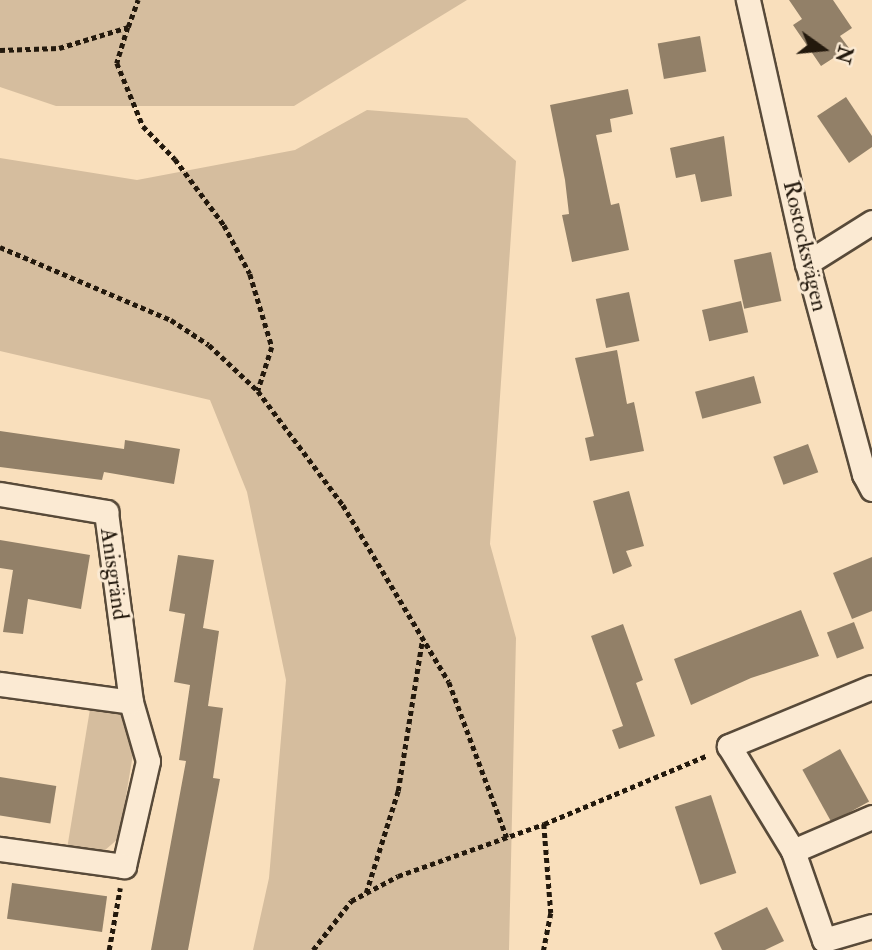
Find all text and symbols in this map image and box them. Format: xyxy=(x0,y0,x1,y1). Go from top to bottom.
north arrow xyxy=(788,14,858,84)
text: N xyxy=(829,43,857,66)
street label: Rostocksvägen xyxy=(777,178,833,314)
street label: Anisgränd xyxy=(94,526,134,622)

